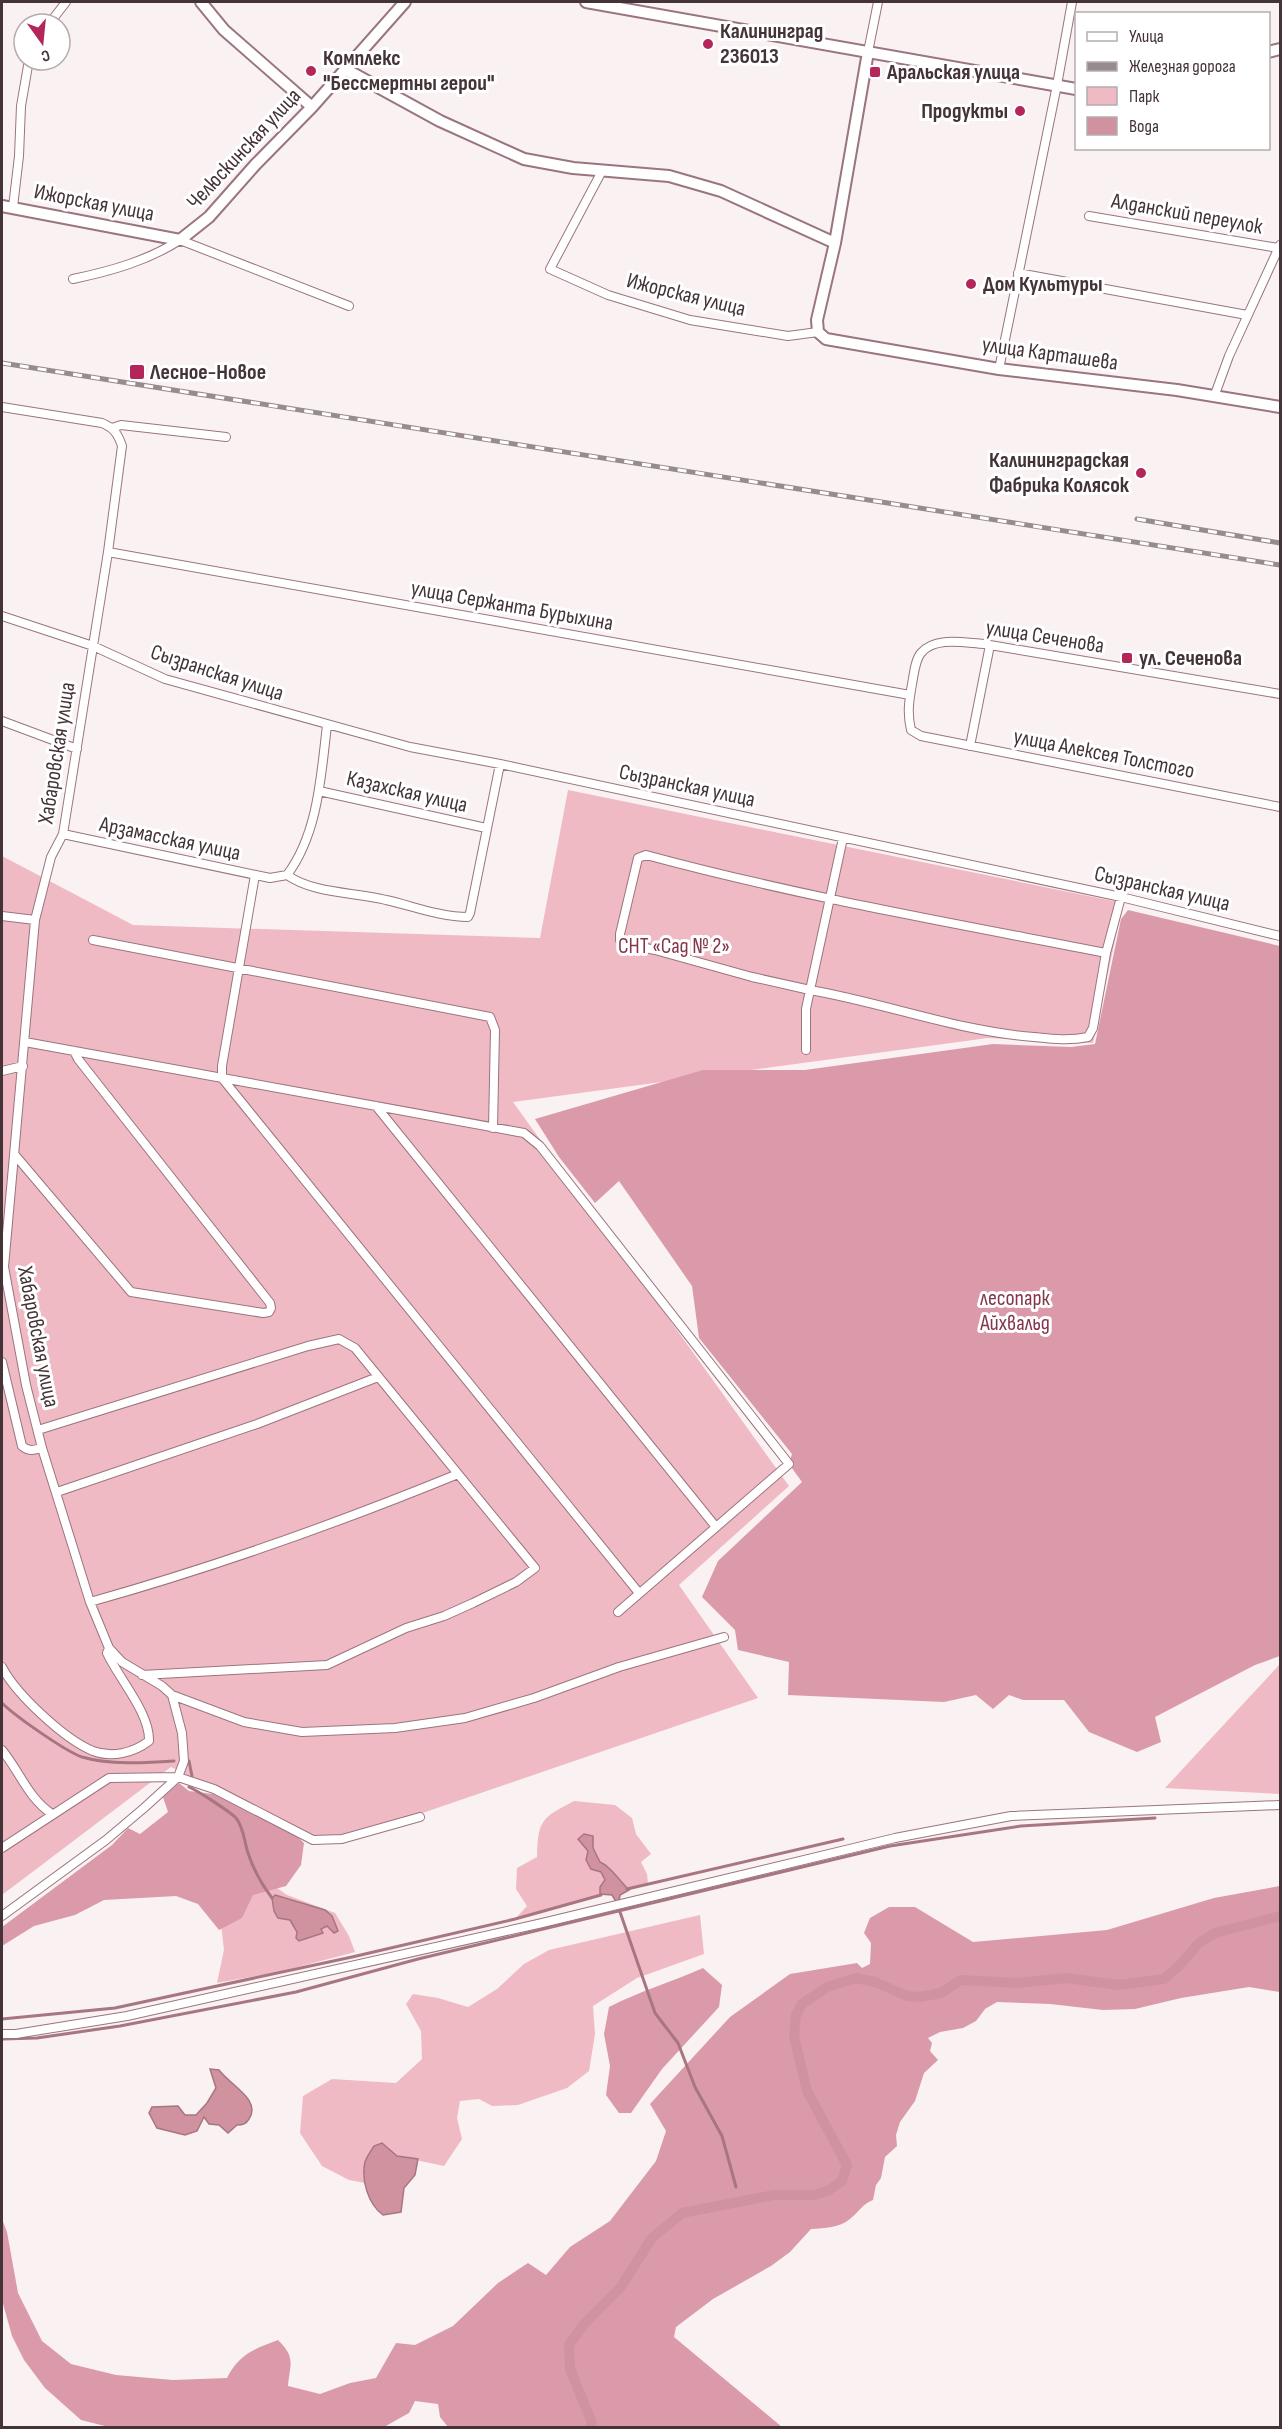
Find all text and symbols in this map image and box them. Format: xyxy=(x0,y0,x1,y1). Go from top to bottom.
north arrow xyxy=(12,12,72,72)
legend xyxy=(1075,12,1270,150)
place label: Калининград 236013 xyxy=(720,18,823,70)
text: Улица xyxy=(1129,26,1164,47)
marker: Калининград 236013 xyxy=(701,37,715,51)
text: С xyxy=(39,45,52,65)
place label: Комплекс "Бессмертны герои" xyxy=(323,45,495,97)
text: Железная дорога xyxy=(1129,56,1236,77)
place label: Аральская улица xyxy=(886,59,1020,86)
marker: Комплекс "Бессмертны герои" xyxy=(304,64,318,78)
marker: Аральская улица xyxy=(868,65,882,79)
street label: Челюскинская улица xyxy=(181,83,307,215)
text: Парк xyxy=(1129,86,1160,107)
place label: Продукты xyxy=(921,98,1008,125)
marker: Продукты xyxy=(1013,104,1027,118)
text: Вода xyxy=(1129,116,1159,137)
street label: Ижорская улица xyxy=(32,178,156,228)
street label: Алданский переулок xyxy=(1108,187,1265,241)
street label: Ижорская улица xyxy=(624,267,748,323)
place label: Дом Культуры xyxy=(983,271,1103,298)
marker: Дом Культуры xyxy=(964,277,978,291)
street label: улица Карташева xyxy=(980,331,1120,377)
place label: Лесное-Новое xyxy=(149,359,266,386)
marker: Лесное-Новое xyxy=(128,363,146,381)
place label: Калининградская Фабрика Колясок xyxy=(989,447,1130,499)
marker: Калининградская Фабрика Колясок xyxy=(1134,466,1148,480)
street label: улица Сержанта Бурыхина xyxy=(409,575,615,637)
street label: улица Сеченова xyxy=(984,614,1106,660)
street label: Сызранская улица xyxy=(147,639,287,707)
place label: ул. Сеченова xyxy=(1139,645,1242,672)
marker: ул. Сеченова xyxy=(1120,651,1134,665)
street label: Хабаровская улица xyxy=(32,680,82,827)
street label: улица Алексея Толстого xyxy=(1011,723,1197,785)
street label: Сызранская улица xyxy=(617,758,757,814)
street label: Казахская улица xyxy=(344,765,470,819)
street label: Арзамасская улица xyxy=(96,811,243,867)
street label: Сызранская улица xyxy=(1092,860,1232,918)
park label: СНТ «Сад № 2» xyxy=(618,933,730,960)
street label: Хабаровская улица xyxy=(11,1263,65,1410)
park label: лесопарк Айхвальд xyxy=(979,1285,1051,1337)

